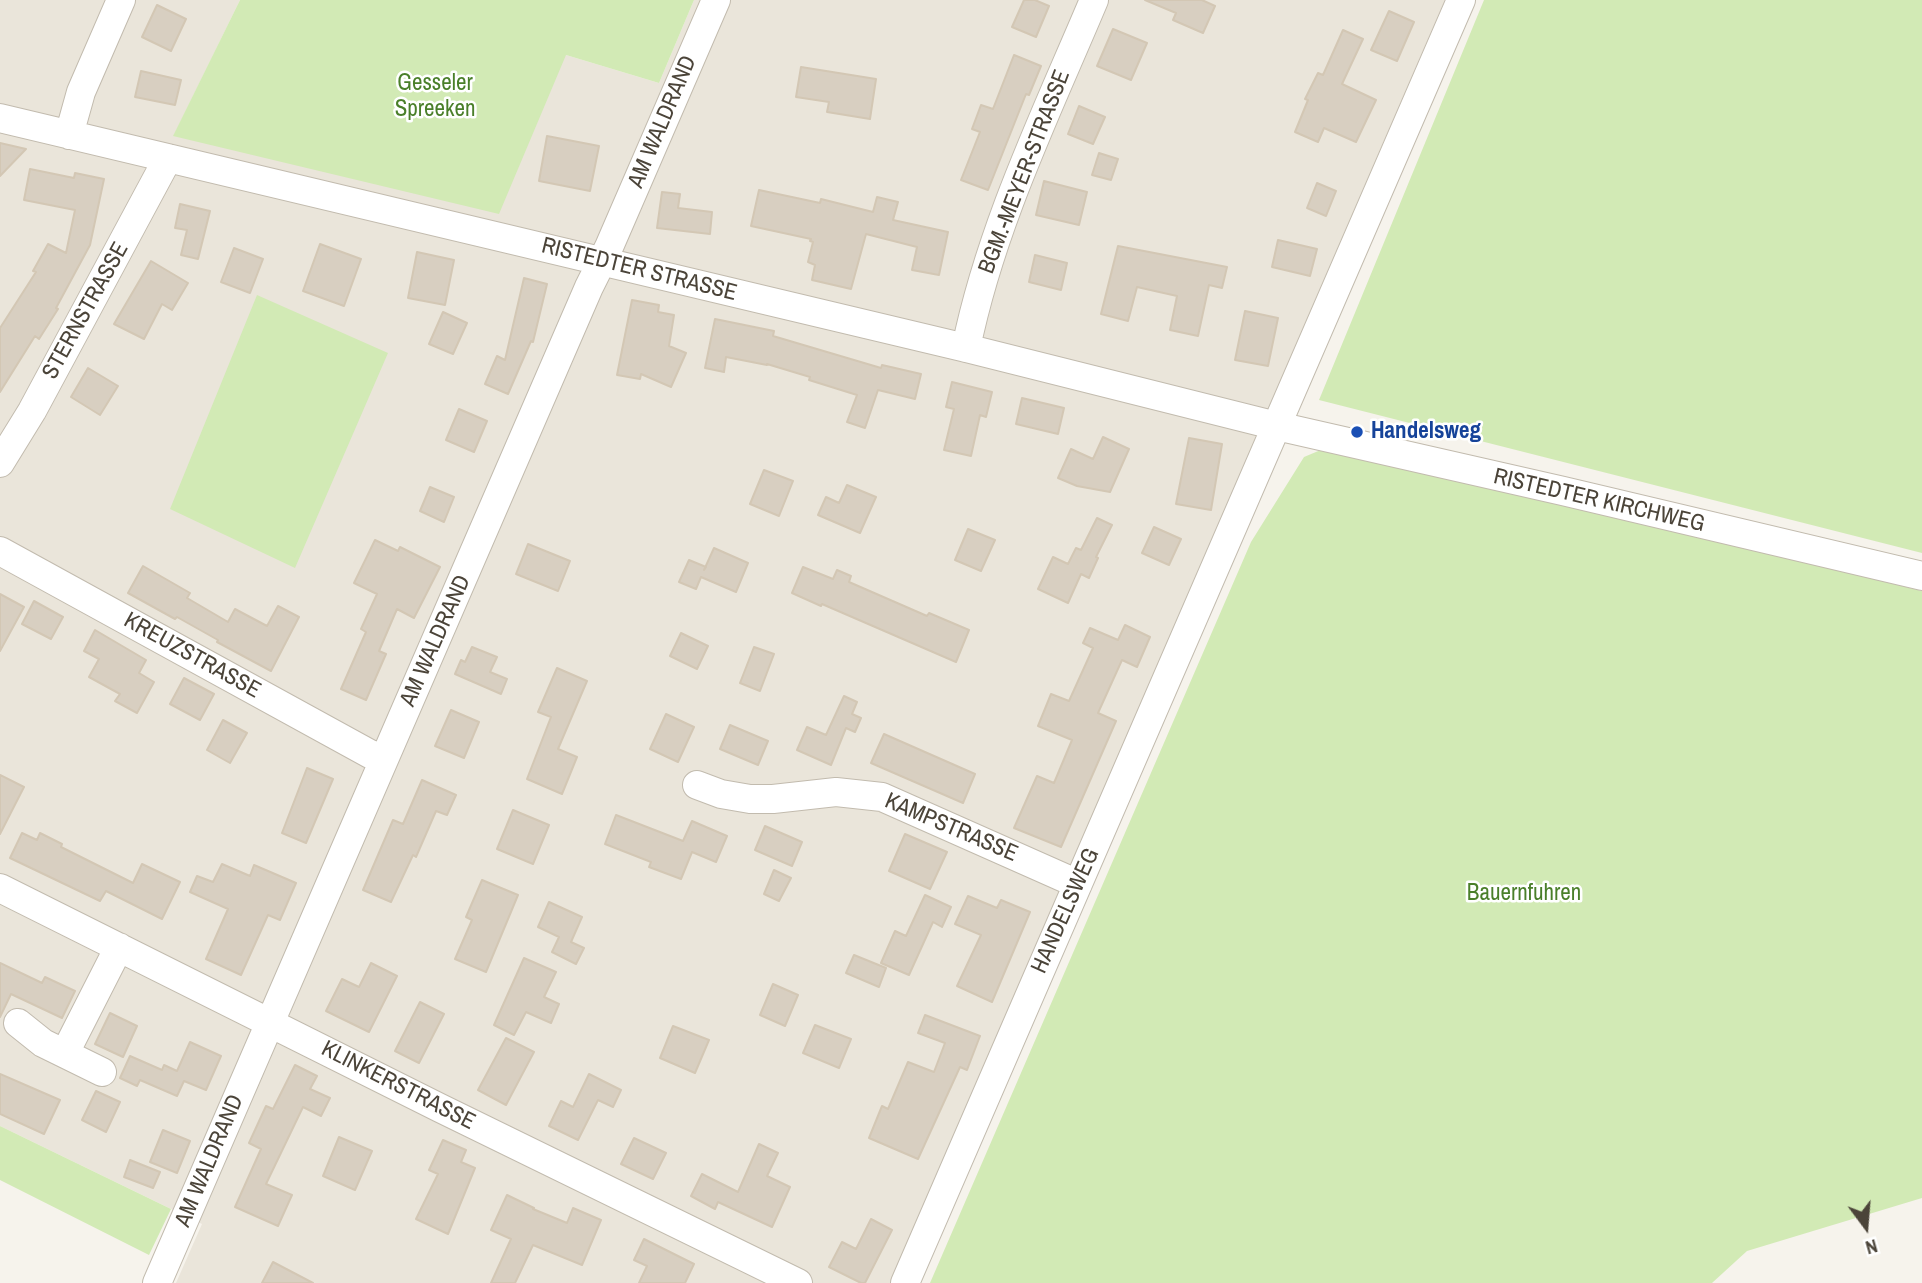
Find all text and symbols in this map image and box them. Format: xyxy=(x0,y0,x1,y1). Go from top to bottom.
street label: AM WALDRAND xyxy=(623,52,703,192)
street label: BGM.-MEYER-STRASSE xyxy=(973,66,1077,278)
park label: Gesseler Spreeken xyxy=(395,70,475,124)
street label: RISTEDTER STRASSE xyxy=(539,232,739,308)
street label: STERNSTRASSE xyxy=(37,238,135,384)
place label: Handelsweg xyxy=(1371,418,1481,446)
marker: Handelsweg xyxy=(1349,424,1365,440)
street label: RISTEDTER KIRCHWEG xyxy=(1491,463,1707,539)
street label: AM WALDRAND xyxy=(395,571,477,711)
street label: KREUZSTRASSE xyxy=(119,607,265,705)
street label: KAMPSTRASSE xyxy=(880,788,1022,868)
street label: HANDELSWEG xyxy=(1026,844,1106,978)
park label: Bauernfuhren xyxy=(1467,880,1581,908)
street label: KLINKERSTRASSE xyxy=(317,1035,479,1137)
street label: AM WALDRAND xyxy=(170,1091,250,1231)
north arrow xyxy=(1831,1192,1901,1262)
text: N xyxy=(1863,1233,1881,1261)

